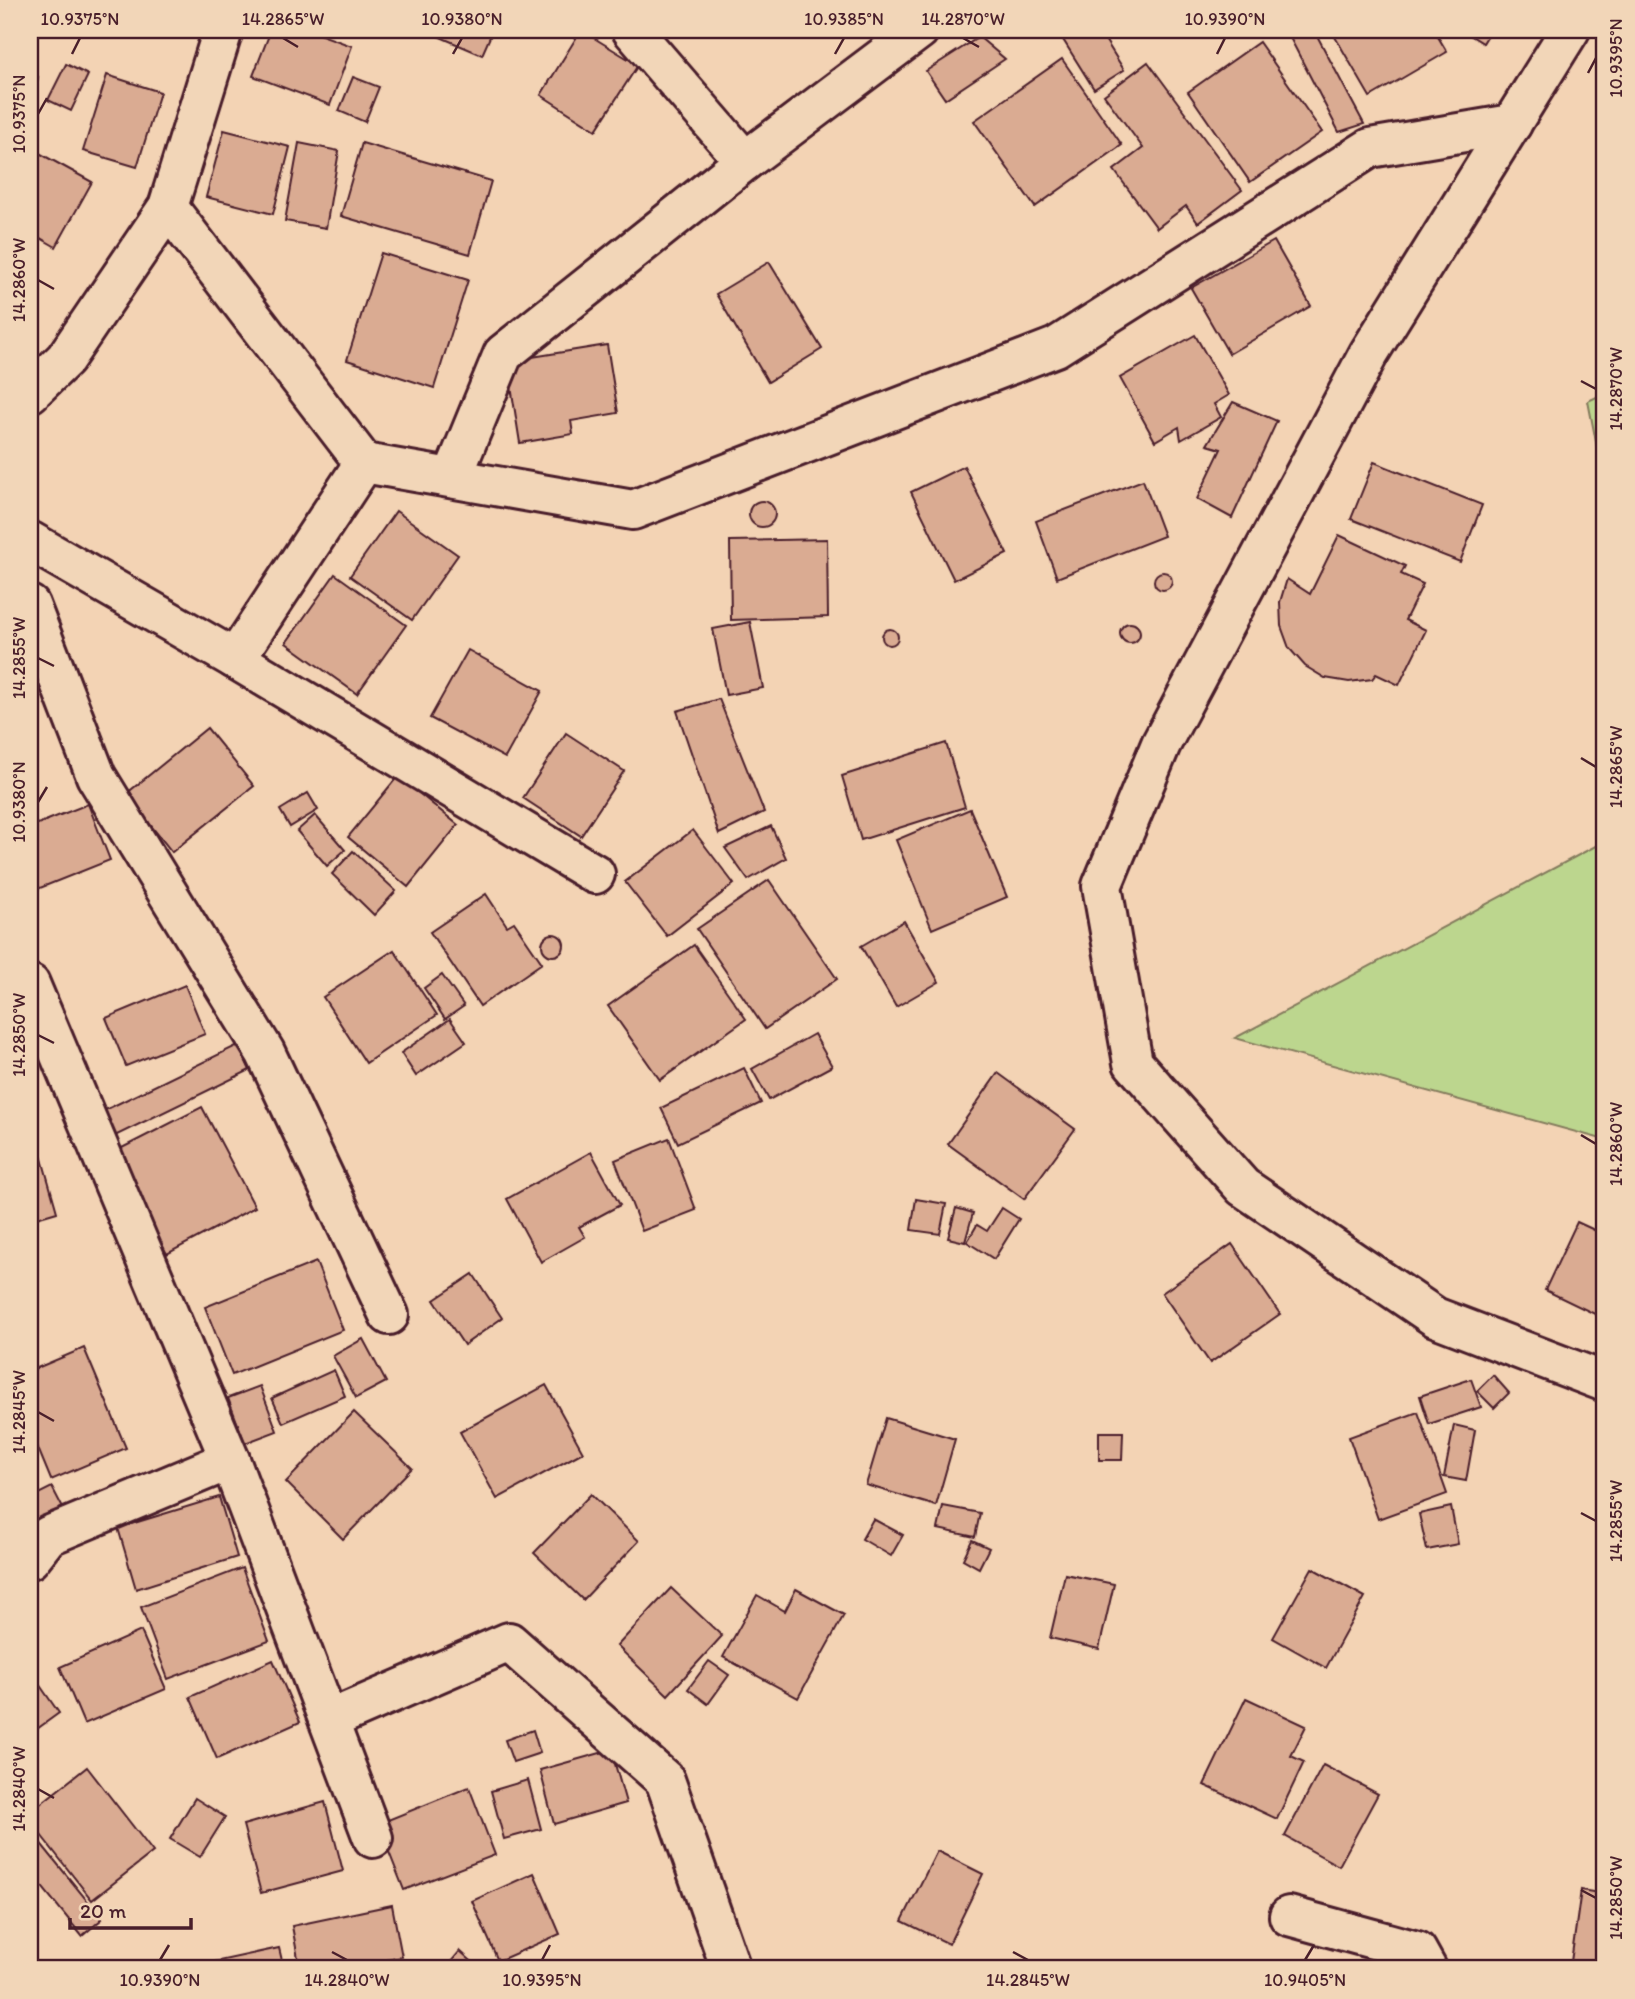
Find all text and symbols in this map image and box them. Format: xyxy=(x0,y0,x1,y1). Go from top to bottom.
text: 10.9375°N xyxy=(41,8,119,30)
text: 14.2865°W xyxy=(242,8,324,30)
text: 10.9380°N xyxy=(421,8,503,30)
text: 10.9385°N xyxy=(804,8,884,30)
text: 14.2870°W xyxy=(921,8,1005,30)
text: 10.9390°N xyxy=(1184,8,1266,30)
text: 10.9395°N xyxy=(1605,18,1627,98)
text: 10.9375°N xyxy=(8,75,30,153)
text: 14.2860°W xyxy=(8,238,30,322)
text: 14.2870°W xyxy=(1605,347,1627,431)
text: 14.2855°W xyxy=(8,617,30,699)
text: 14.2865°W xyxy=(1605,726,1627,808)
text: 10.9380°N xyxy=(8,761,30,843)
text: 14.2850°W xyxy=(8,993,30,1077)
text: 14.2860°W xyxy=(1605,1102,1627,1186)
text: 14.2845°W xyxy=(8,1370,30,1454)
text: 14.2855°W xyxy=(1605,1480,1627,1562)
text: 14.2840°W xyxy=(8,1746,30,1832)
text: 14.2850°W xyxy=(1605,1856,1627,1940)
scale bar xyxy=(70,1887,191,1931)
text: 20 m xyxy=(80,1898,127,1923)
text: 10.9390°N xyxy=(119,1969,201,1991)
text: 14.2840°W xyxy=(304,1969,390,1991)
text: 10.9395°N xyxy=(502,1969,582,1991)
text: 14.2845°W xyxy=(986,1969,1070,1991)
text: 10.9405°N xyxy=(1264,1969,1346,1991)

